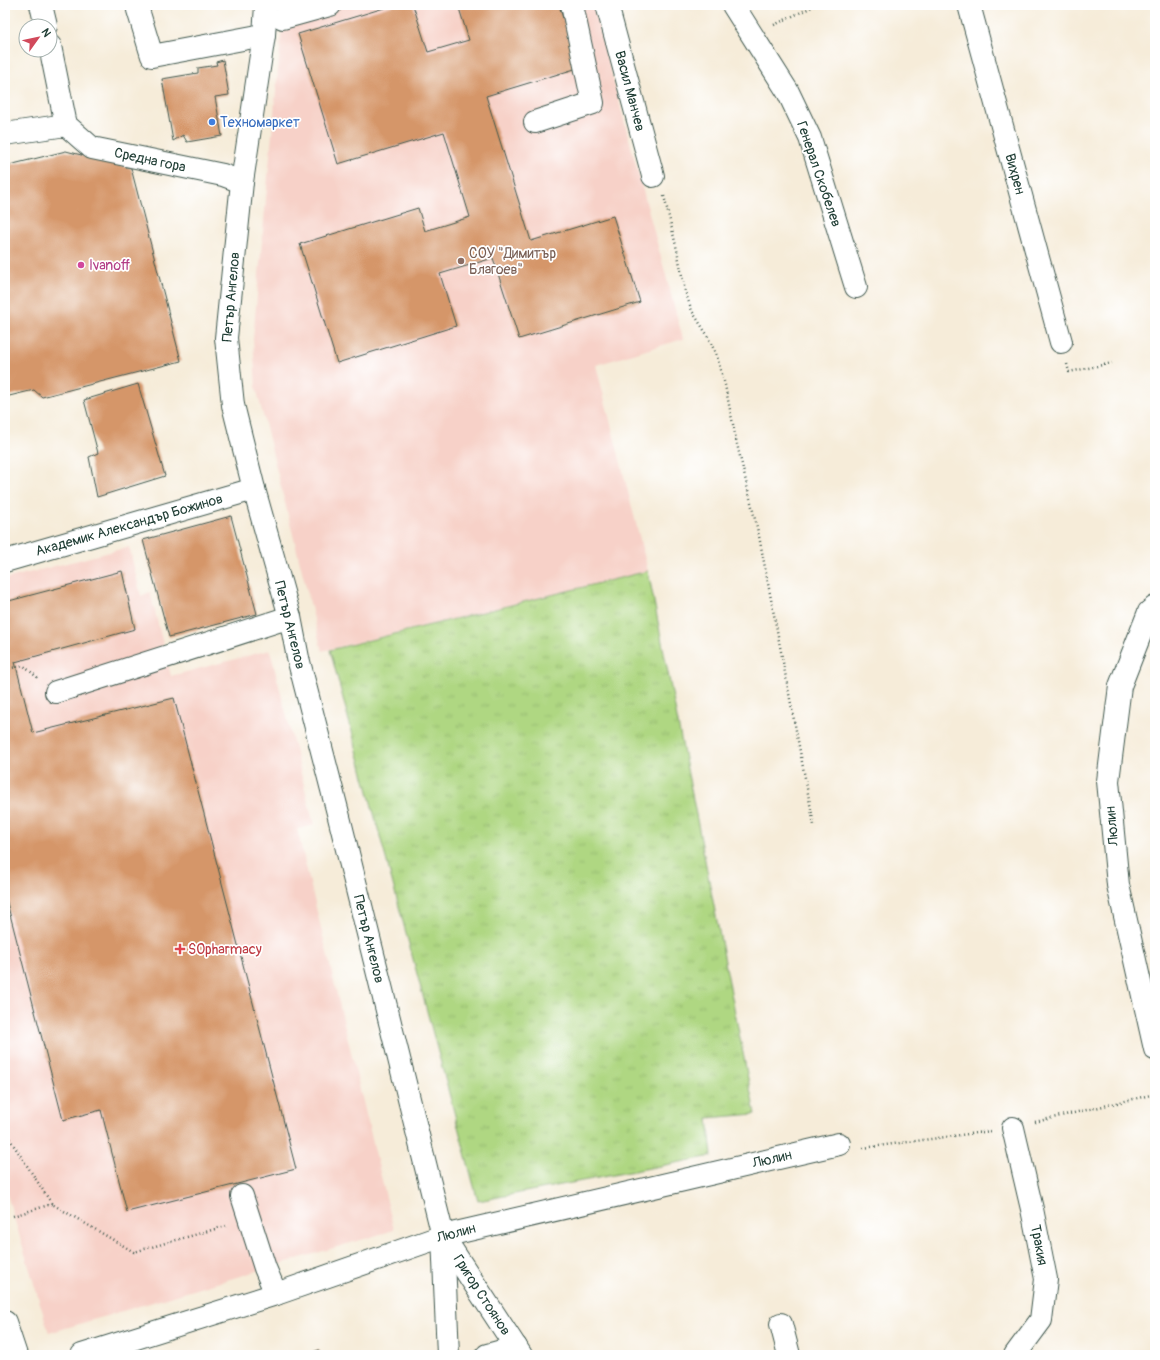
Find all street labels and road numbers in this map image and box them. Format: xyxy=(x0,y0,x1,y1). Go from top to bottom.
street label: Васил Манчев xyxy=(611,49,649,133)
street label: Генерал Скобелев xyxy=(793,119,845,229)
street label: Средна гора xyxy=(113,144,187,176)
street label: Вихрен xyxy=(1001,152,1029,196)
street label: Петър Ангелов xyxy=(219,251,243,343)
street label: Академик Александър Божинов xyxy=(33,490,225,560)
street label: Петър Ангелов xyxy=(271,579,309,671)
street label: Люлин xyxy=(1102,805,1122,848)
street label: Петър Ангелов xyxy=(350,893,388,985)
street label: Люлин xyxy=(750,1146,793,1172)
street label: Люлин xyxy=(434,1220,477,1247)
street label: Тракия xyxy=(1027,1223,1051,1267)
street label: Григор Стоянов xyxy=(450,1252,514,1339)

